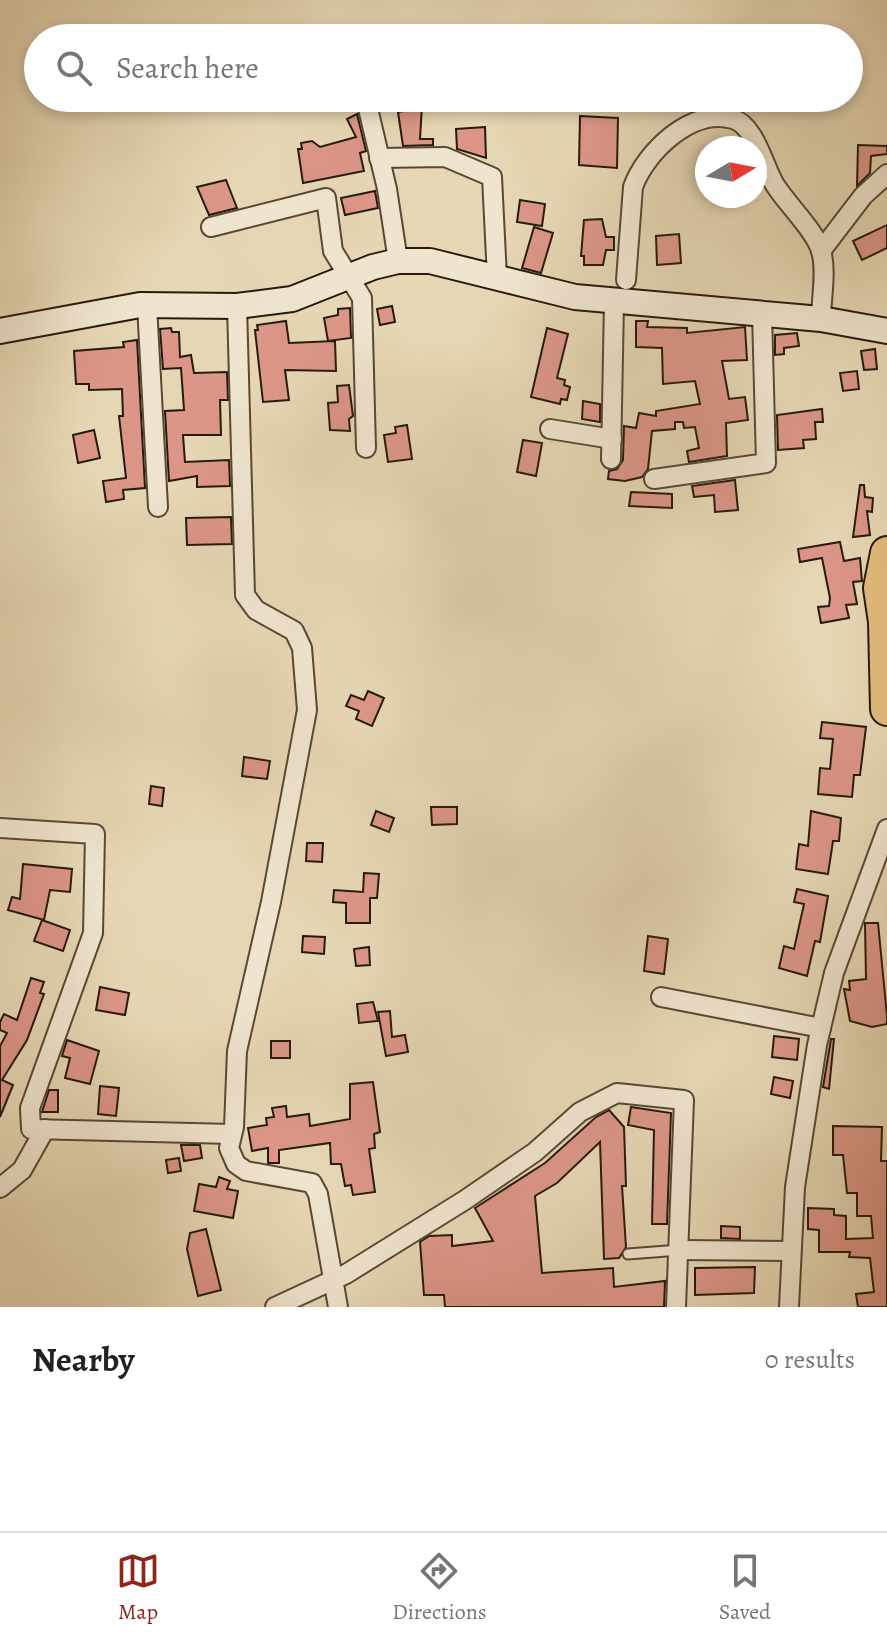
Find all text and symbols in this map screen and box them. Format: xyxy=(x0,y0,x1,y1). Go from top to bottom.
search box xyxy=(24,24,863,112)
icon: search xyxy=(52,46,96,90)
text: Search here xyxy=(116,48,259,88)
north arrow xyxy=(695,136,767,208)
text: Nearby xyxy=(32,1336,135,1383)
text: 0 results xyxy=(765,1342,855,1377)
tab: Map xyxy=(116,1549,160,1627)
tab: Directions xyxy=(392,1549,487,1627)
tab: Saved xyxy=(719,1549,771,1627)

